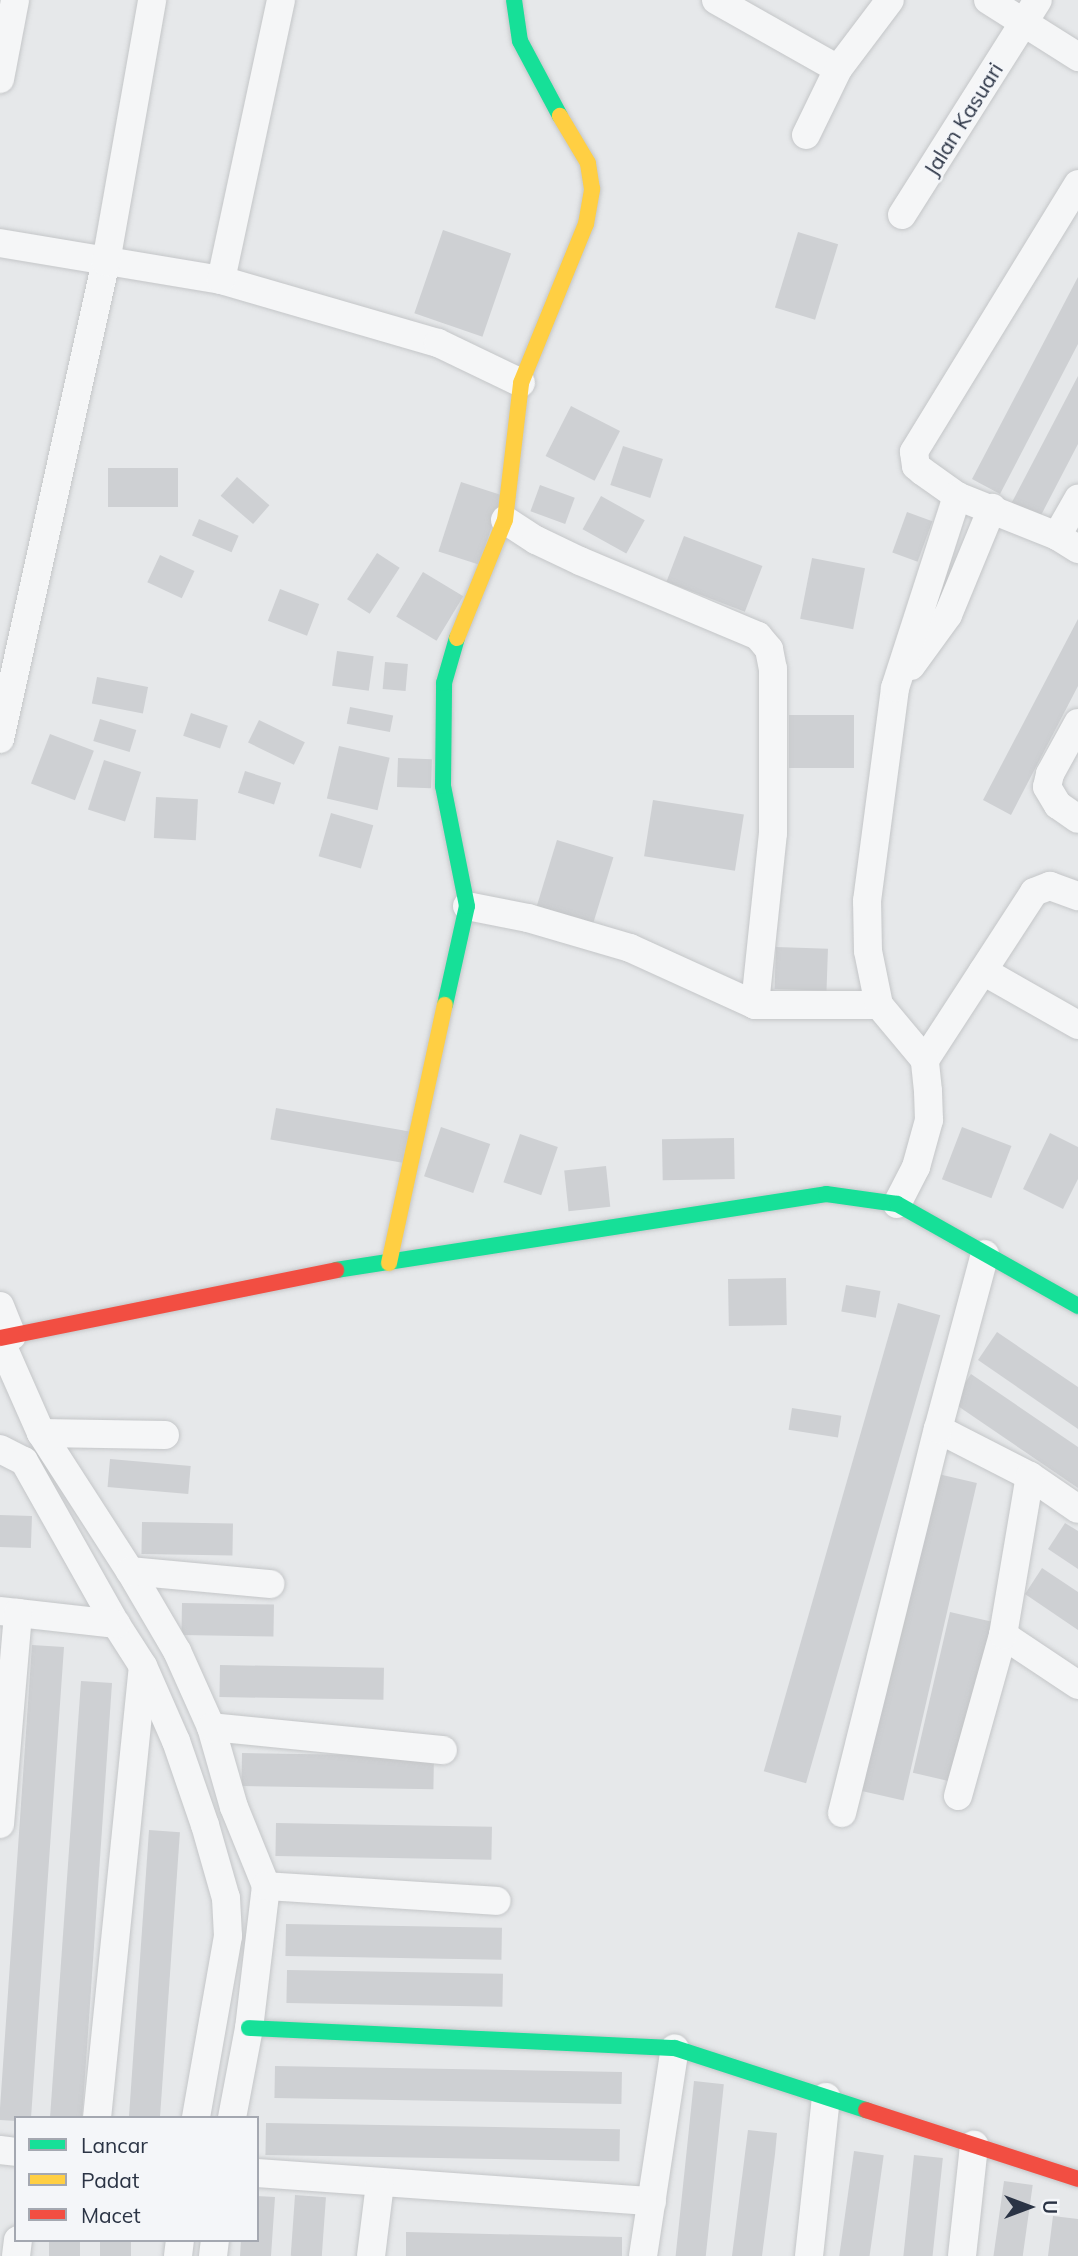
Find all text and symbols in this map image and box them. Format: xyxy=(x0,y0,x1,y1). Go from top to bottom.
street label: Jalan Kasuari xyxy=(918,58,1008,180)
legend xyxy=(14,2116,259,2242)
text: Lancar xyxy=(81,2132,148,2158)
text: Padat xyxy=(81,2167,139,2193)
north arrow xyxy=(994,2172,1064,2242)
text: U xyxy=(1038,2200,1062,2214)
text: Macet xyxy=(81,2202,141,2228)

